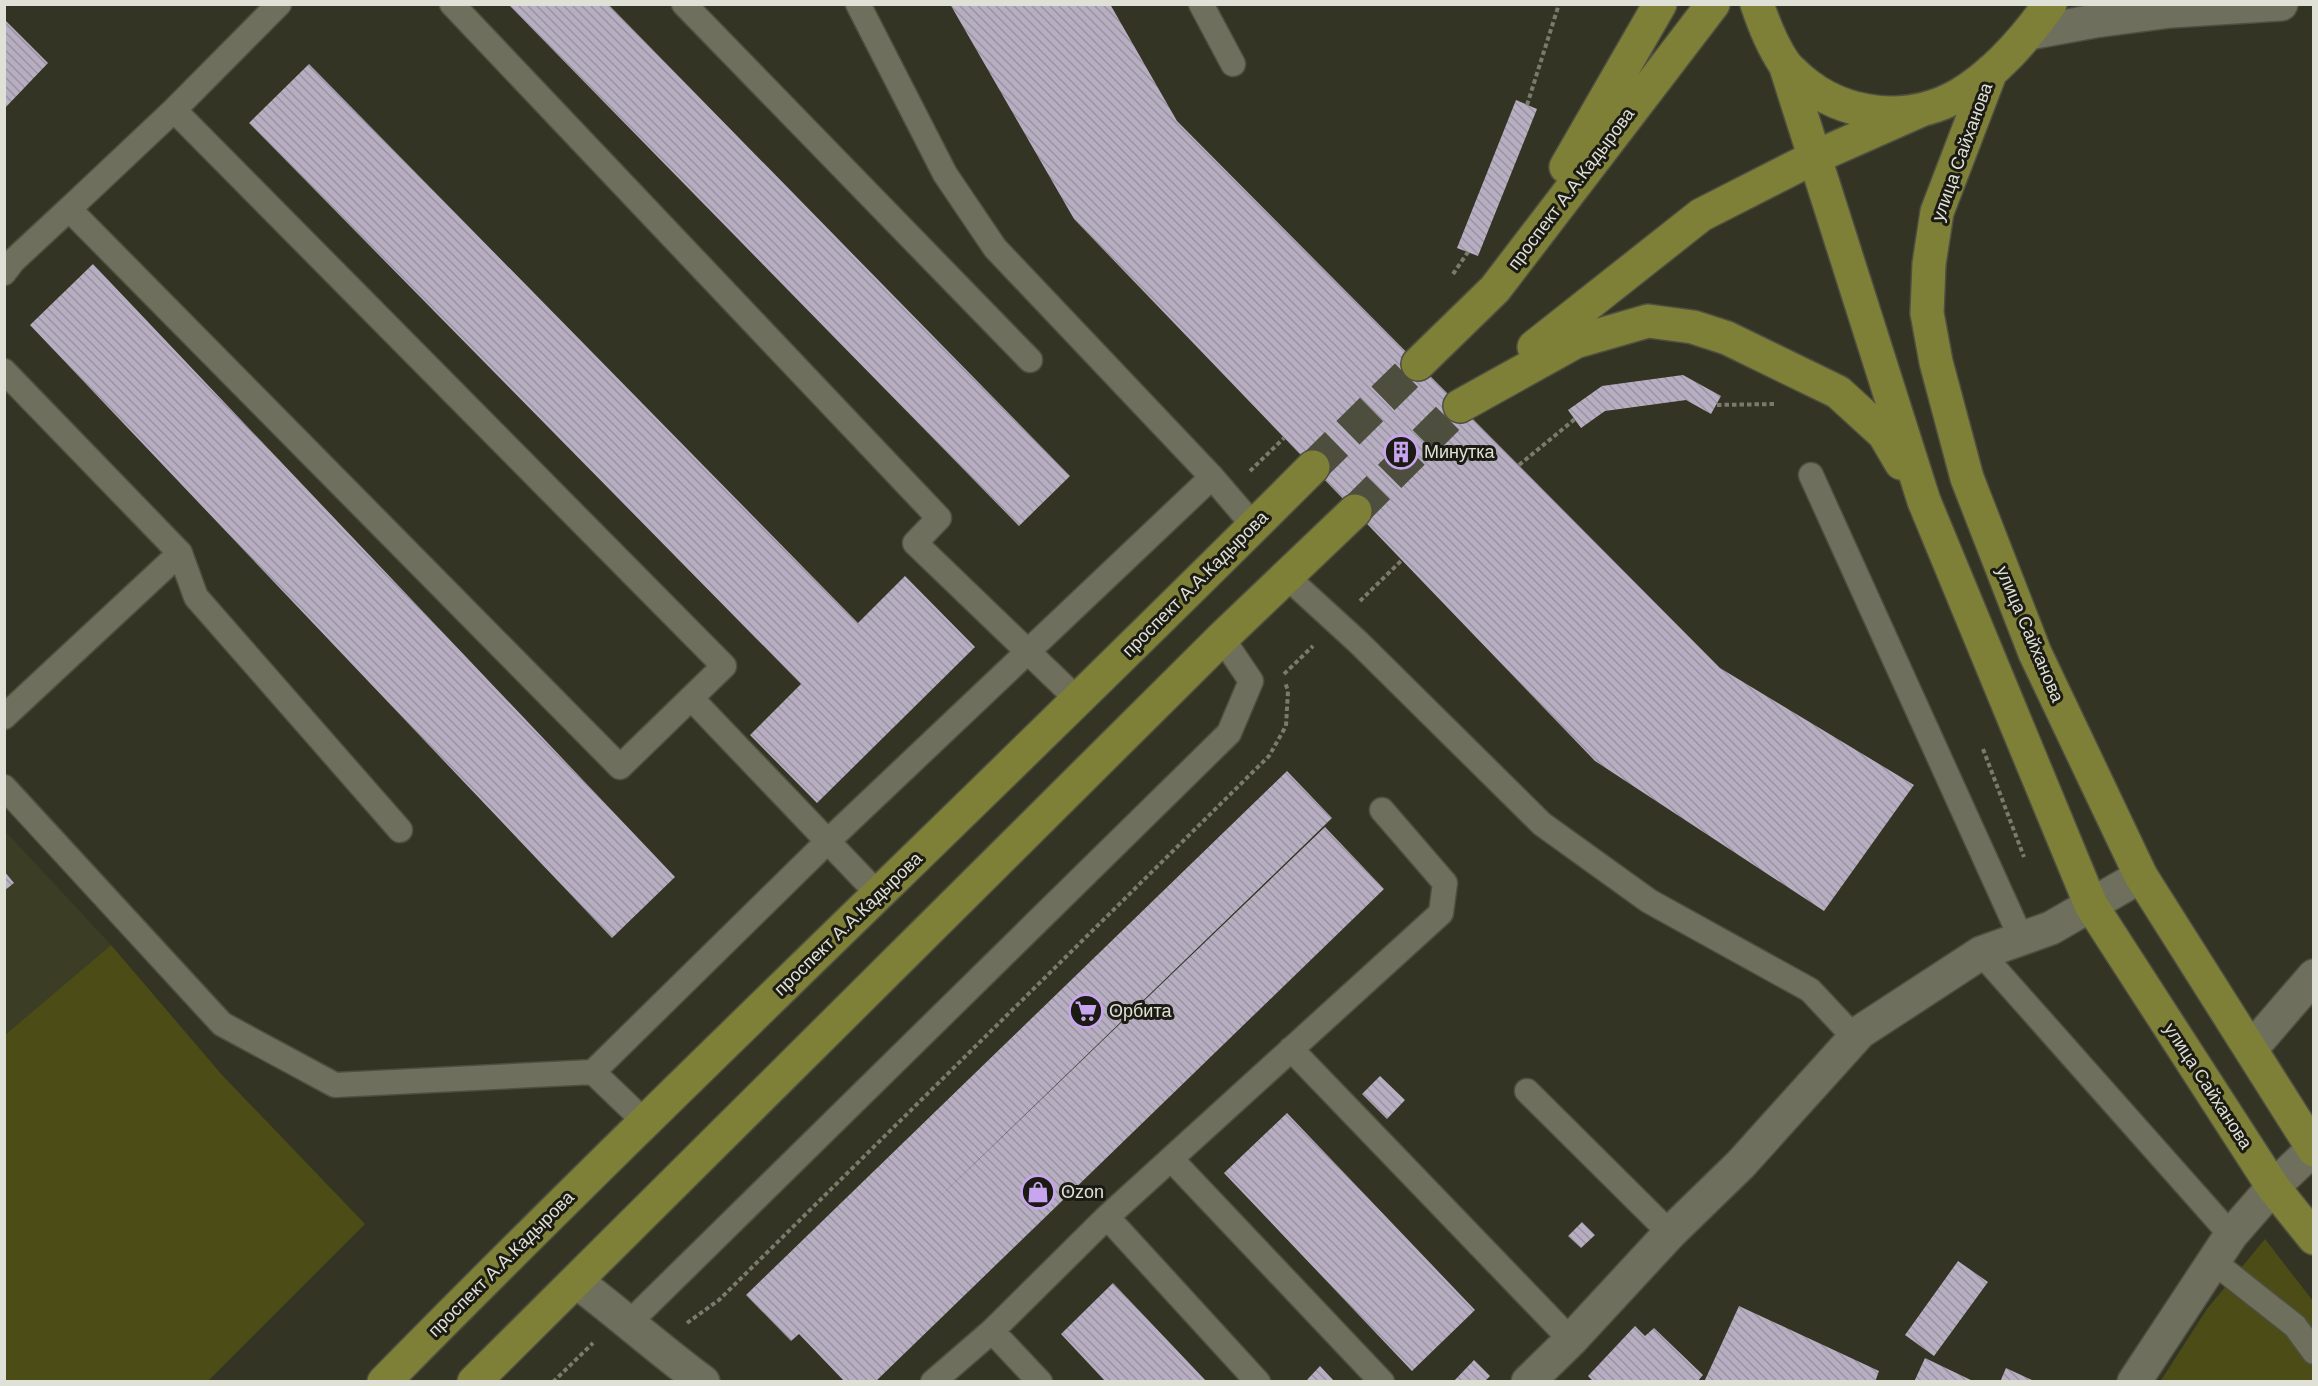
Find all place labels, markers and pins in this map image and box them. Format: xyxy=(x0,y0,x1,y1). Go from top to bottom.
building icon: Минутка xyxy=(1383,434,1419,470)
place label: Минутка xyxy=(1424,442,1496,462)
supermarket icon: Орбита xyxy=(1068,993,1104,1029)
place label: Орбита xyxy=(1109,1001,1172,1021)
shop icon: Ozon xyxy=(1020,1174,1056,1210)
place label: Ozon xyxy=(1061,1182,1104,1202)

